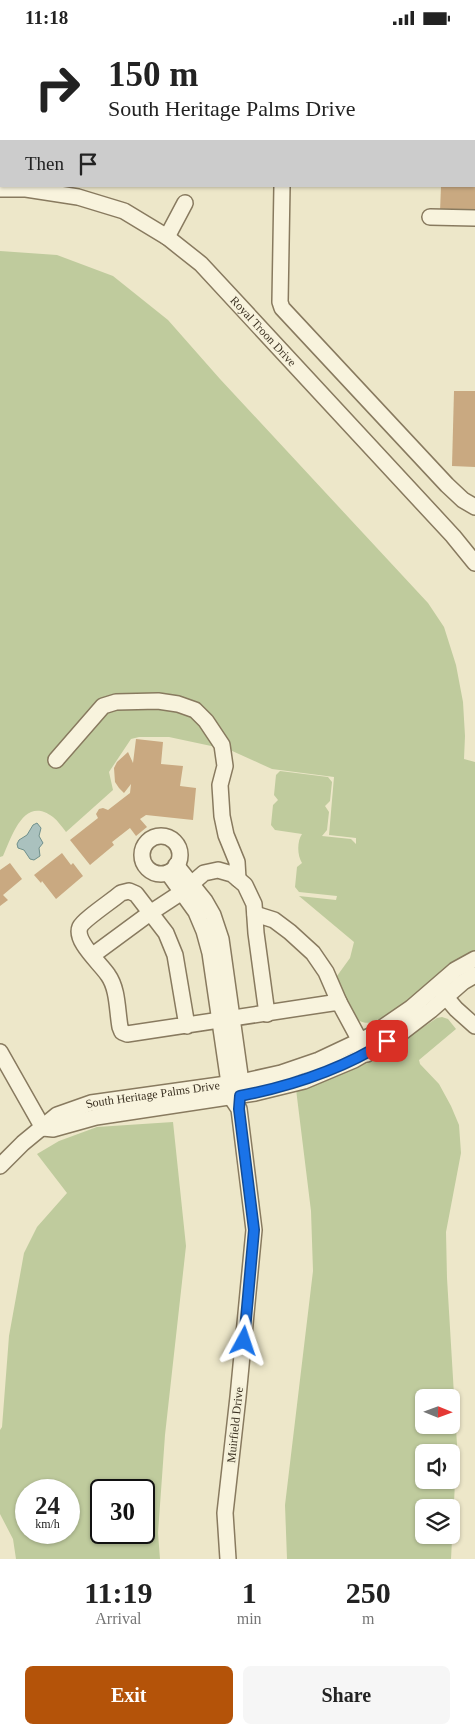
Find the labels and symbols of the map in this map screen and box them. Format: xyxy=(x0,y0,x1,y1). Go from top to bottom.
street label: Royal Troon Drive xyxy=(227,293,299,369)
pin xyxy=(366,1020,408,1062)
street label: South Heritage Palms Drive xyxy=(84,1078,221,1111)
position arrow xyxy=(217,1314,269,1366)
street label: Muirfield Drive xyxy=(224,1386,246,1464)
north arrow xyxy=(415,1389,460,1434)
speed limit sign: 30 xyxy=(90,1479,155,1544)

